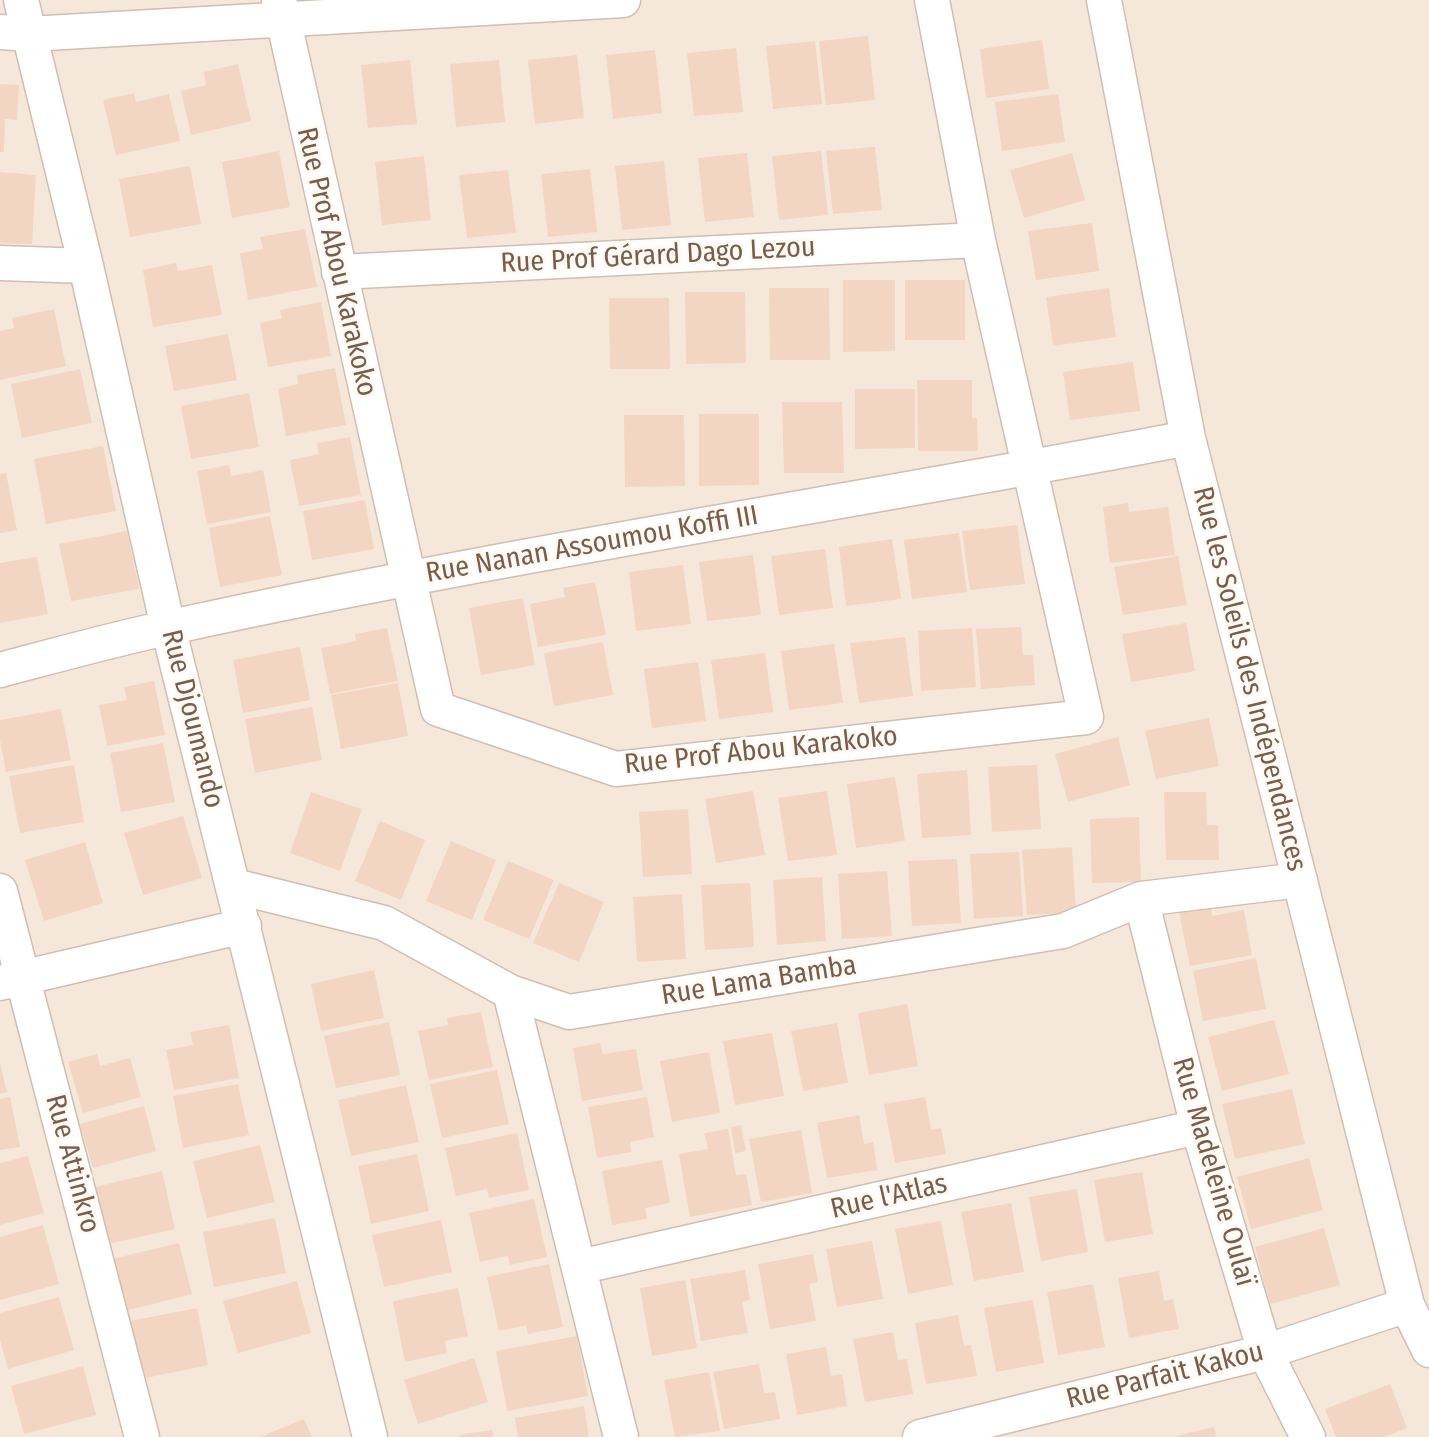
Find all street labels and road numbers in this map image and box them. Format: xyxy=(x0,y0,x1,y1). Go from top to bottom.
street label: Rue Prof Abou Karakoko xyxy=(289,124,383,400)
street label: Rue Prof Gérard Dago Lezou xyxy=(500,231,816,281)
street label: Rue les Soleils des Indépendances xyxy=(1185,483,1313,875)
street label: Rue Nanan Assoumou Koffi III xyxy=(423,499,761,591)
street label: Rue Djoumando xyxy=(154,626,230,812)
street label: Rue Prof Abou Karakoko xyxy=(623,720,899,782)
street label: Rue Lama Bamba xyxy=(659,949,859,1013)
street label: Rue Madeleine Oulaï xyxy=(1164,1054,1262,1290)
street label: Rue Attinkro xyxy=(37,1091,107,1237)
street label: Rue l'Atlas xyxy=(828,1167,950,1227)
street label: Rue Parfait Kakou xyxy=(1063,1335,1267,1417)

